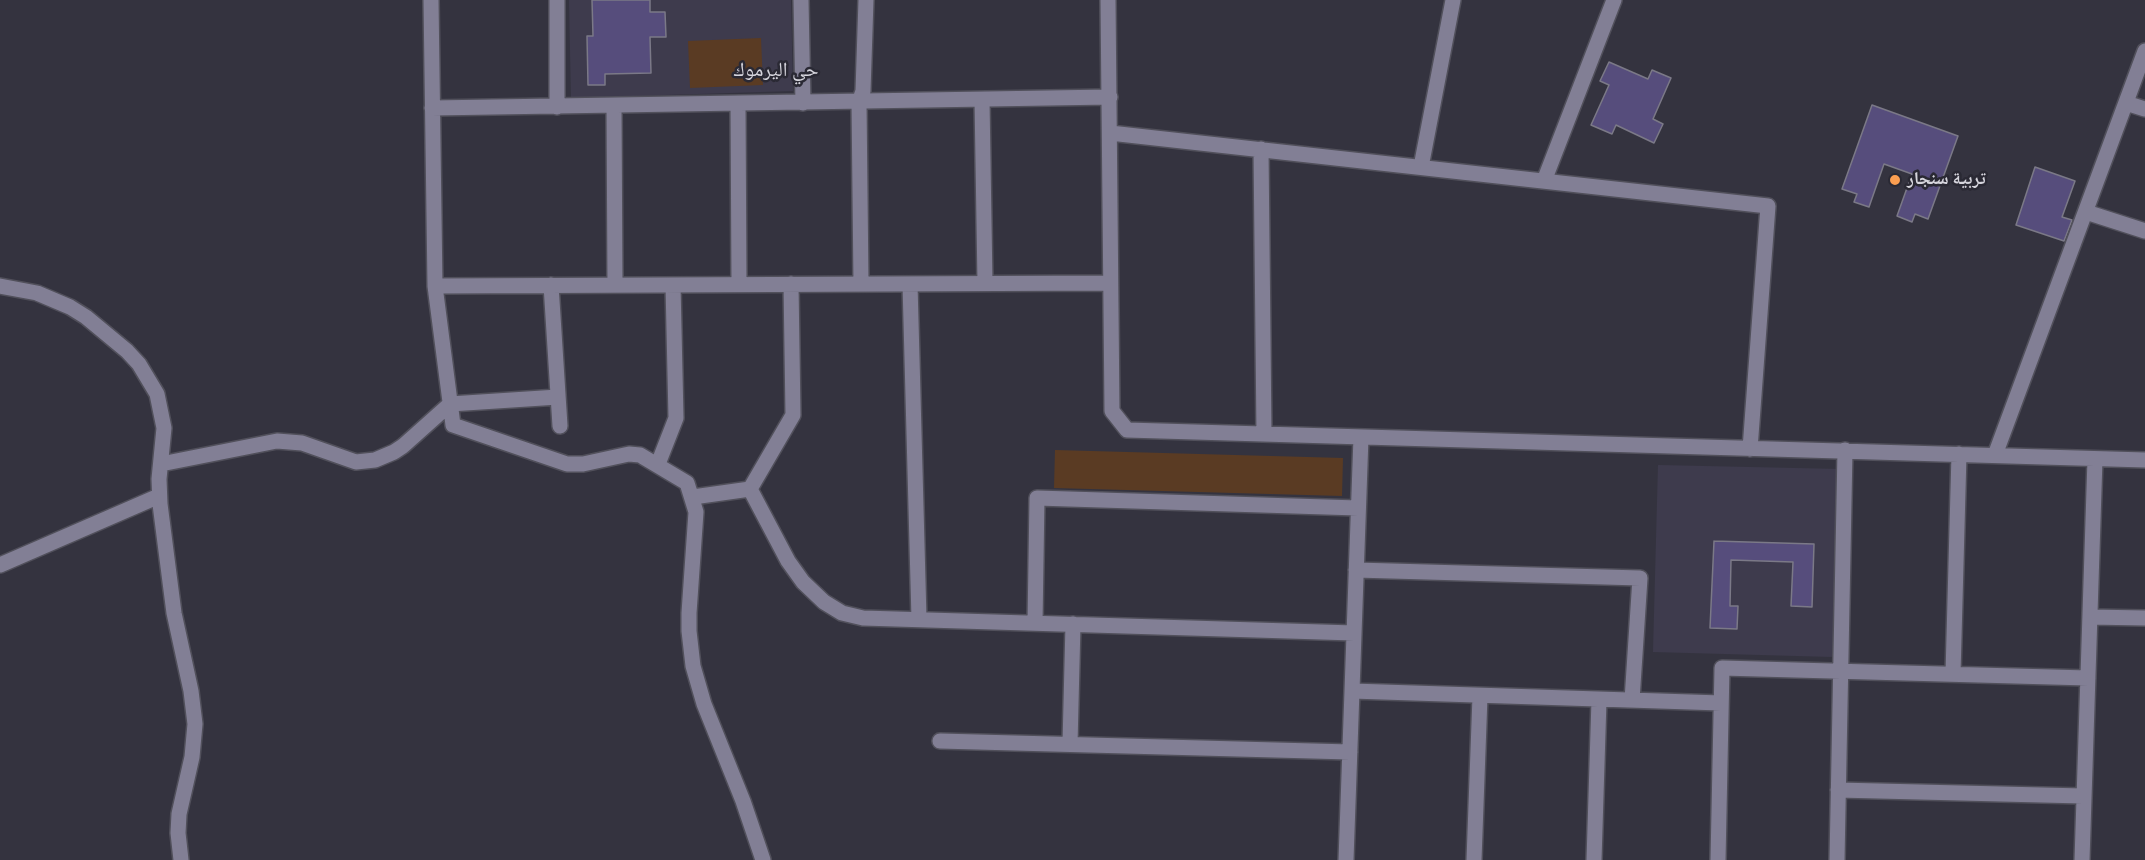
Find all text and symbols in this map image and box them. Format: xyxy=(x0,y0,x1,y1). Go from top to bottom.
district label: حي اليرموك xyxy=(734,59,818,83)
place label: تربية سنجار xyxy=(1907,169,1986,191)
marker: تربية سنجار xyxy=(1888,173,1902,187)

